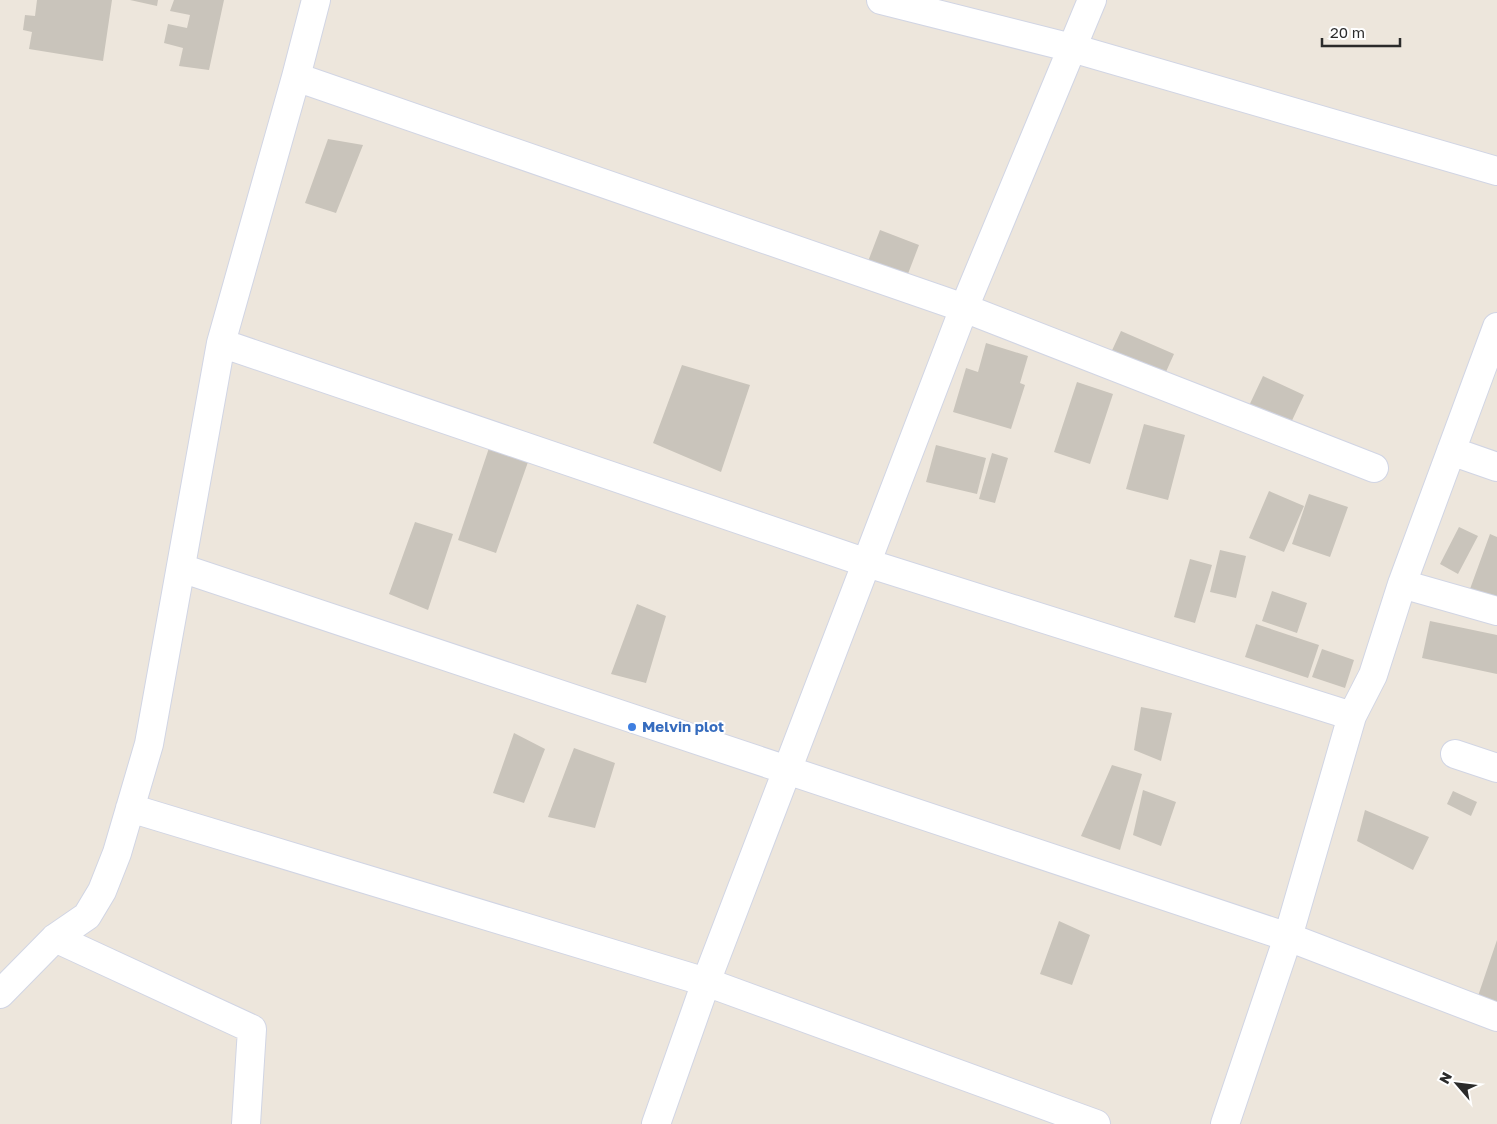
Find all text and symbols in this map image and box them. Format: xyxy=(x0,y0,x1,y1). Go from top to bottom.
scale bar xyxy=(1322,15,1400,47)
text: 20 m xyxy=(1330,23,1365,41)
place label: Melvin plot xyxy=(642,717,724,735)
marker: Melvin plot xyxy=(626,721,638,733)
north arrow xyxy=(1432,1059,1482,1109)
text: N xyxy=(1435,1069,1455,1086)

